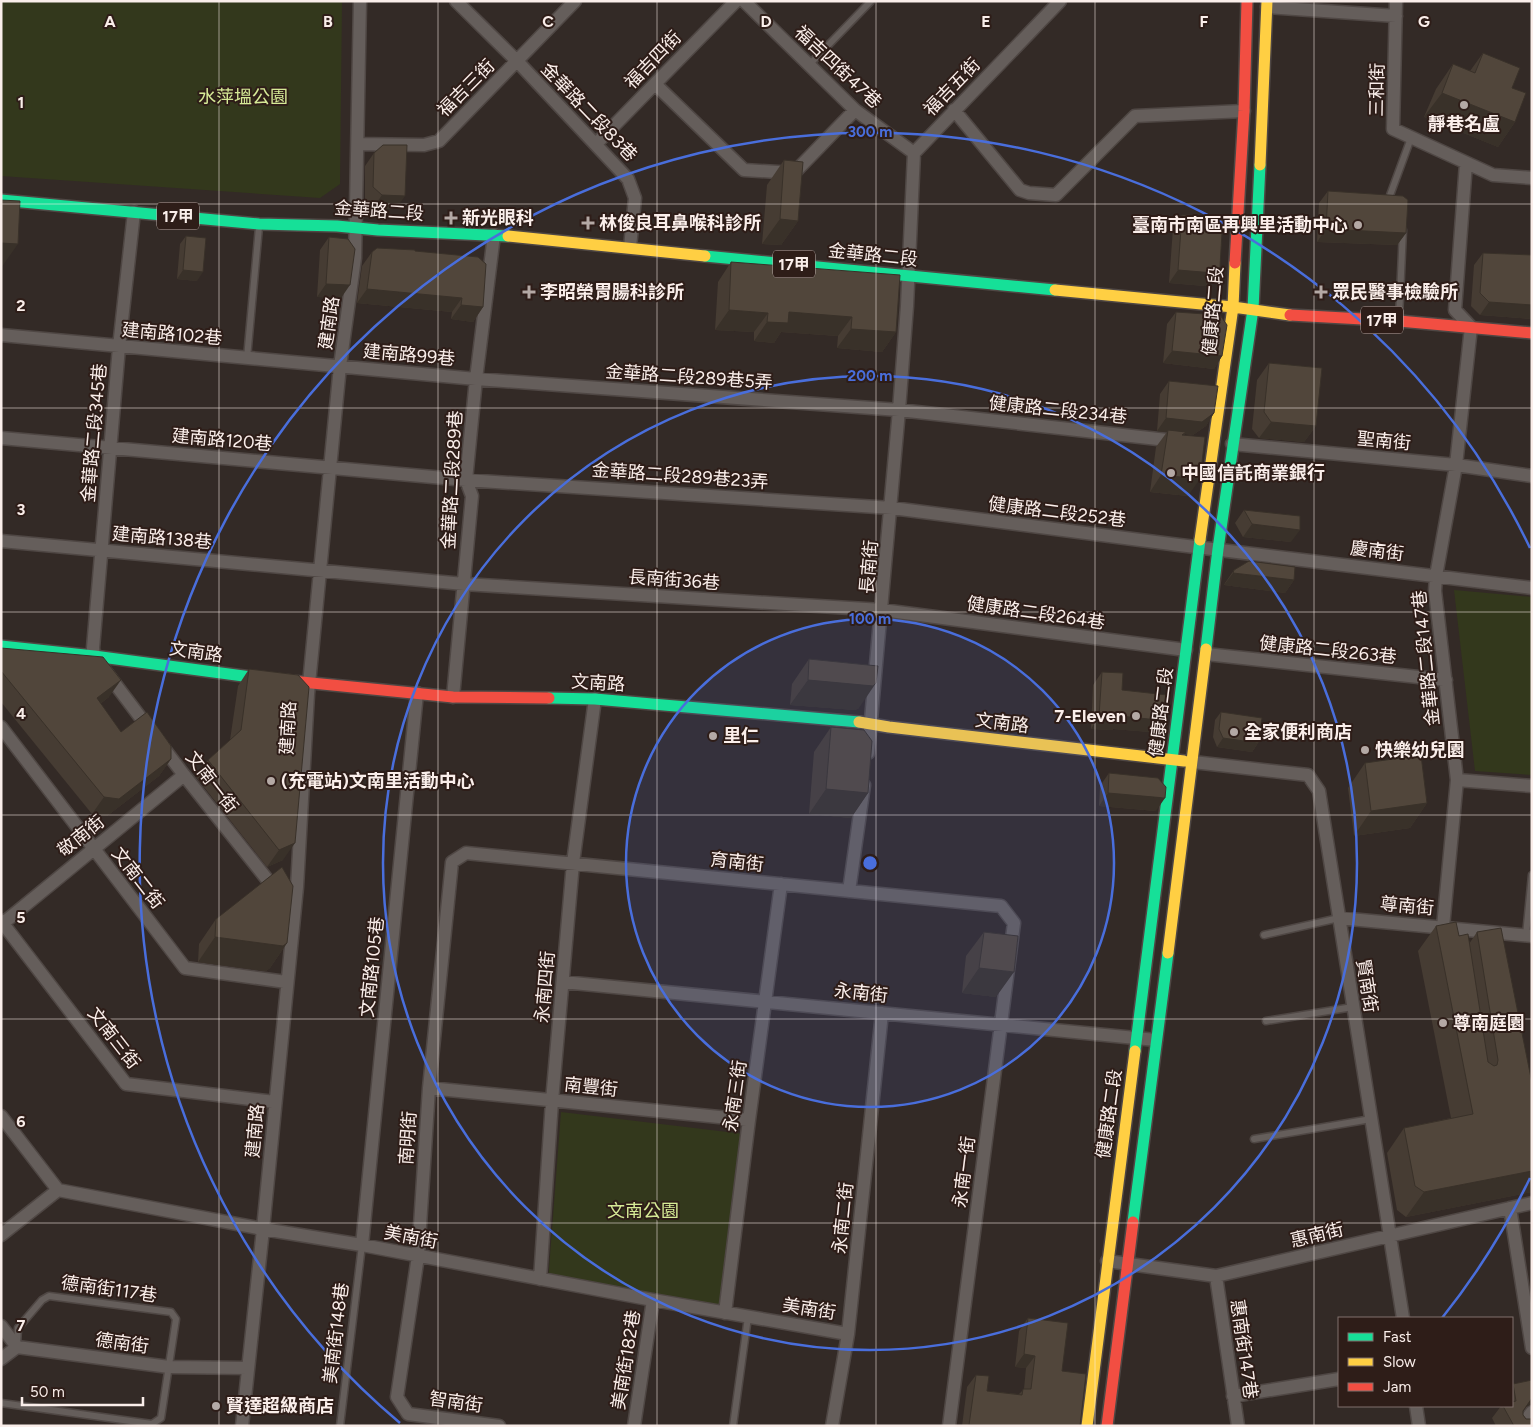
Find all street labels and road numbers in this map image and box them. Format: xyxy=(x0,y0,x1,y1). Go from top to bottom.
street label: 福吉四街47巷 xyxy=(790,21,886,113)
street label: 福吉四街 xyxy=(620,26,686,94)
street label: 福吉五街 xyxy=(919,53,985,121)
street label: 福吉三街 xyxy=(433,55,499,121)
street label: 金華路二段83巷 xyxy=(536,58,642,166)
street label: 三和街 xyxy=(1366,63,1388,117)
street label: 金華路二段 xyxy=(333,197,425,225)
road number: 17甲 xyxy=(157,202,199,230)
street label: 金華路二段 xyxy=(827,239,919,271)
road number: 17甲 xyxy=(773,250,815,278)
street label: 健康路二段 xyxy=(1198,265,1228,357)
street label: 建南路 xyxy=(314,295,344,351)
road number: 17甲 xyxy=(1361,306,1403,334)
street label: 建南路102巷 xyxy=(121,319,223,349)
street label: 建南路99巷 xyxy=(362,340,456,370)
street label: 金華路二段289巷5弄 xyxy=(605,360,773,394)
street label: 金華路二段345巷 xyxy=(77,363,111,503)
street label: 健康路二段234巷 xyxy=(988,392,1128,428)
street label: 金華路二段289巷 xyxy=(437,410,467,550)
street label: 建南路120巷 xyxy=(171,425,273,455)
street label: 聖南街 xyxy=(1356,428,1412,454)
street label: 金華路二段289巷23弄 xyxy=(591,459,769,493)
street label: 健康路二段252巷 xyxy=(987,493,1127,531)
street label: 建南路138巷 xyxy=(111,523,213,553)
street label: 慶南街 xyxy=(1349,537,1405,565)
street label: 長南街 xyxy=(856,539,882,595)
street label: 長南街36巷 xyxy=(627,566,721,594)
street label: 金華路二段147巷 xyxy=(1408,589,1444,727)
street label: 健康路二段264巷 xyxy=(965,592,1107,634)
street label: 健康路二段263巷 xyxy=(1258,632,1398,668)
street label: 文南路 xyxy=(168,637,224,667)
street label: 健康路二段 xyxy=(1145,666,1177,758)
street label: 文南路 xyxy=(570,671,626,695)
street label: 建南路 xyxy=(276,700,300,756)
street label: 文南路 xyxy=(974,709,1030,737)
street label: 文南一街 xyxy=(181,747,243,817)
street label: 敬南街 xyxy=(53,810,109,862)
street label: 文南二街 xyxy=(107,843,169,913)
street label: 育南街 xyxy=(709,848,765,876)
street label: 尊南街 xyxy=(1379,893,1435,919)
street label: 文南路105巷 xyxy=(356,915,388,1019)
street label: 永南四街 xyxy=(531,950,559,1024)
street label: 賢南街 xyxy=(1352,958,1382,1014)
street label: 永南街 xyxy=(833,979,889,1007)
street label: 文南三街 xyxy=(83,1003,145,1073)
street label: 永南三街 xyxy=(719,1059,751,1133)
street label: 健康路二段 xyxy=(1092,1068,1126,1160)
street label: 南豐街 xyxy=(563,1073,619,1101)
street label: 建南路 xyxy=(242,1103,268,1159)
street label: 南明街 xyxy=(395,1110,421,1166)
street label: 永南一街 xyxy=(949,1135,979,1209)
street label: 永南二街 xyxy=(828,1181,858,1255)
street label: 惠南街 xyxy=(1288,1218,1346,1252)
street label: 美南街 xyxy=(382,1221,440,1253)
street label: 德南街117巷 xyxy=(60,1271,158,1307)
street label: 美南街148巷 xyxy=(319,1281,353,1385)
street label: 美南街 xyxy=(781,1294,837,1324)
street label: 惠南街147巷 xyxy=(1226,1298,1262,1400)
street label: 美南街182巷 xyxy=(607,1309,645,1411)
street label: 德南街 xyxy=(94,1328,150,1358)
street label: 智南街 xyxy=(428,1387,484,1417)

